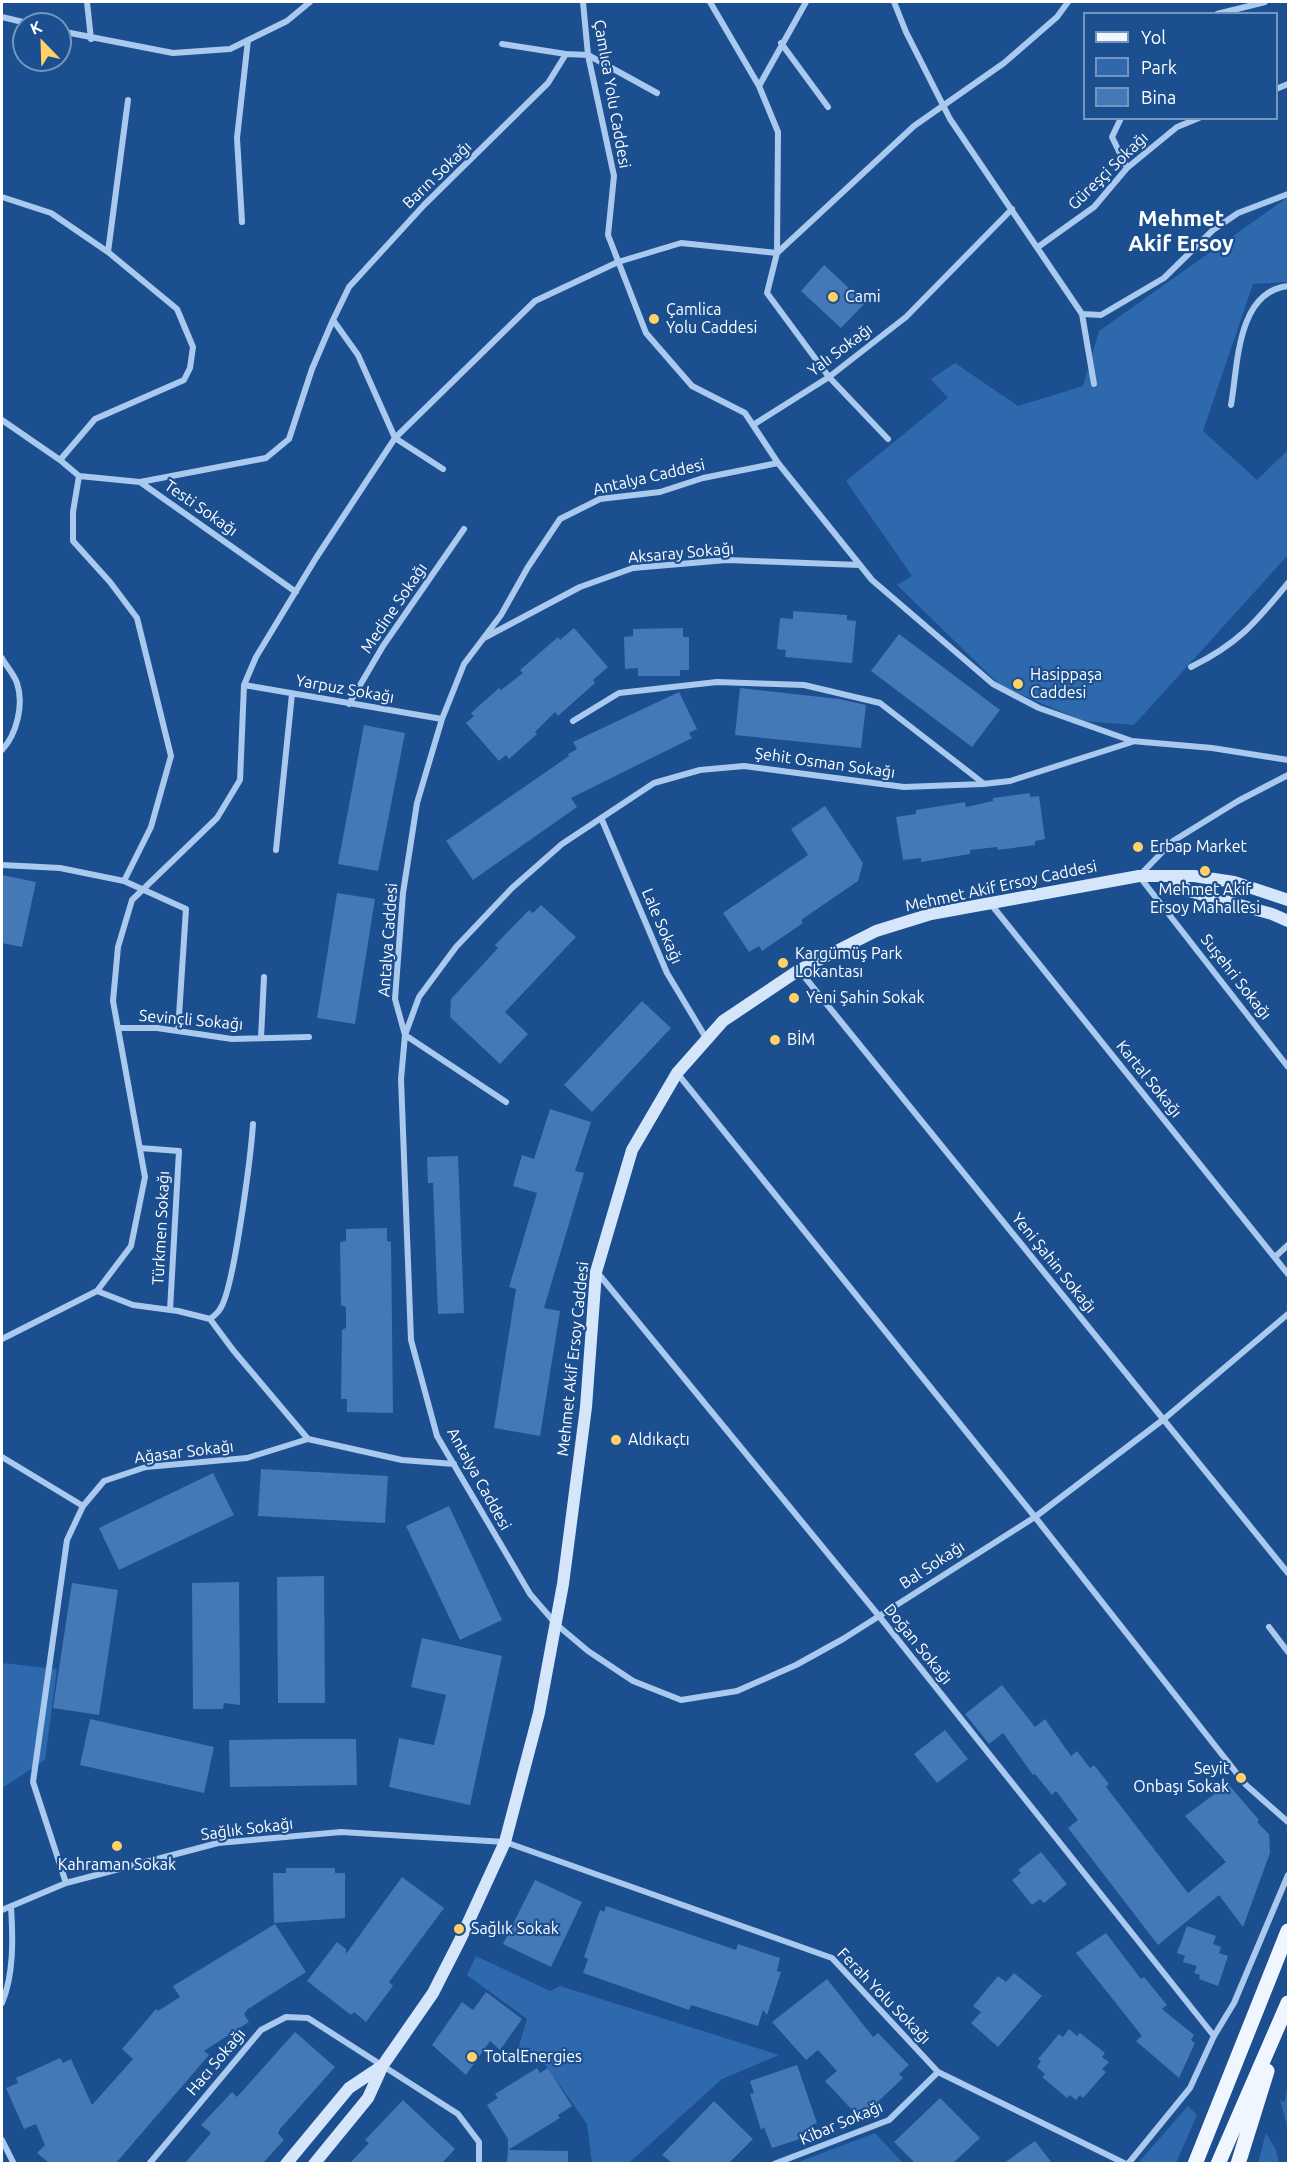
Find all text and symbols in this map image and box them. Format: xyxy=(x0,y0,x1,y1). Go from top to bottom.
north arrow xyxy=(12,12,72,72)
legend xyxy=(1083,12,1278,120)
text: K xyxy=(27,17,44,38)
street label: Çamlıca Yolu Caddesi xyxy=(589,18,635,170)
text: Yol xyxy=(1141,27,1166,47)
text: Park xyxy=(1141,57,1177,77)
text: Bina xyxy=(1141,87,1176,107)
street label: Güreşçi Sokağı xyxy=(1064,128,1152,214)
street label: Barın Sokağı xyxy=(399,137,475,213)
district label: Mehmet Akif Ersoy xyxy=(1128,206,1234,258)
place label: Cami xyxy=(845,287,881,307)
marker: Cami xyxy=(826,290,840,304)
place label: Çamlica Yolu Caddesi xyxy=(666,300,757,338)
marker: Çamlica Yolu Caddesi xyxy=(647,312,661,326)
street label: Yalı Sokağı xyxy=(804,320,876,380)
street label: Antalya Caddesi xyxy=(591,455,707,499)
street label: Testi Sokağı xyxy=(161,476,241,540)
street label: Aksaray Sokağı xyxy=(627,539,735,567)
street label: Medine Sokağı xyxy=(357,559,431,657)
place label: Hasippaşa Caddesi xyxy=(1030,665,1102,703)
street label: Yarpuz Sokağı xyxy=(294,671,396,707)
marker: Hasippaşa Caddesi xyxy=(1011,677,1025,691)
street label: Şehit Osman Sokağı xyxy=(754,744,896,782)
place label: Erbap Market xyxy=(1150,837,1247,857)
marker: Erbap Market xyxy=(1131,840,1145,854)
street label: Mehmet Akif Ersoy Caddesi xyxy=(903,856,1099,916)
marker: Mehmet Akif Ersoy Mahallesi xyxy=(1198,864,1212,878)
place label: Mehmet Akif Ersoy Mahallesi xyxy=(1150,880,1260,918)
street label: Antalya Caddesi xyxy=(374,882,402,998)
street label: Lale Sokağı xyxy=(637,885,687,967)
street label: Suşehri Sokağı xyxy=(1197,930,1275,1024)
place label: Kargümüş Park Lokantası xyxy=(795,944,903,982)
marker: Kargümüş Park Lokantası xyxy=(776,956,790,970)
place label: Yeni Şahin Sokak xyxy=(806,988,925,1008)
marker: Yeni Şahin Sokak xyxy=(787,991,801,1005)
street label: Sevinçli Sokağı xyxy=(138,1006,244,1034)
place label: BİM xyxy=(787,1030,815,1050)
marker: BİM xyxy=(768,1033,782,1047)
street label: Kartal Sokağı xyxy=(1112,1037,1186,1121)
street label: Türkmen Sokağı xyxy=(148,1170,174,1286)
street label: Yeni Şahin Sokağı xyxy=(1008,1209,1100,1317)
street label: Mehmet Akif Ersoy Caddesi xyxy=(553,1261,593,1457)
street label: Antalya Caddesi xyxy=(443,1424,515,1534)
place label: Aldıkaçtı xyxy=(628,1430,690,1450)
marker: Aldıkaçtı xyxy=(609,1433,623,1447)
street label: Ağasar Sokağı xyxy=(133,1436,235,1468)
street label: Bal Sokağı xyxy=(896,1537,968,1593)
street label: Doğan Sokağı xyxy=(880,1600,956,1688)
place label: Seyit Onbaşı Sokak xyxy=(1133,1759,1229,1797)
marker: Seyit Onbaşı Sokak xyxy=(1234,1771,1248,1785)
street label: Sağlık Sokağı xyxy=(200,1814,294,1844)
marker: Kahraman Sokak xyxy=(110,1839,124,1853)
place label: Kahraman Sokak xyxy=(58,1855,176,1875)
place label: Sağlık Sokak xyxy=(471,1919,559,1939)
marker: Sağlık Sokak xyxy=(452,1922,466,1936)
street label: Ferah Yolu Sokağı xyxy=(833,1944,935,2048)
street label: Hacı Sokağı xyxy=(182,2025,250,2099)
place label: TotalEnergies xyxy=(484,2047,582,2067)
marker: TotalEnergies xyxy=(465,2050,479,2064)
street label: Kibar Sokağı xyxy=(797,2097,885,2149)

